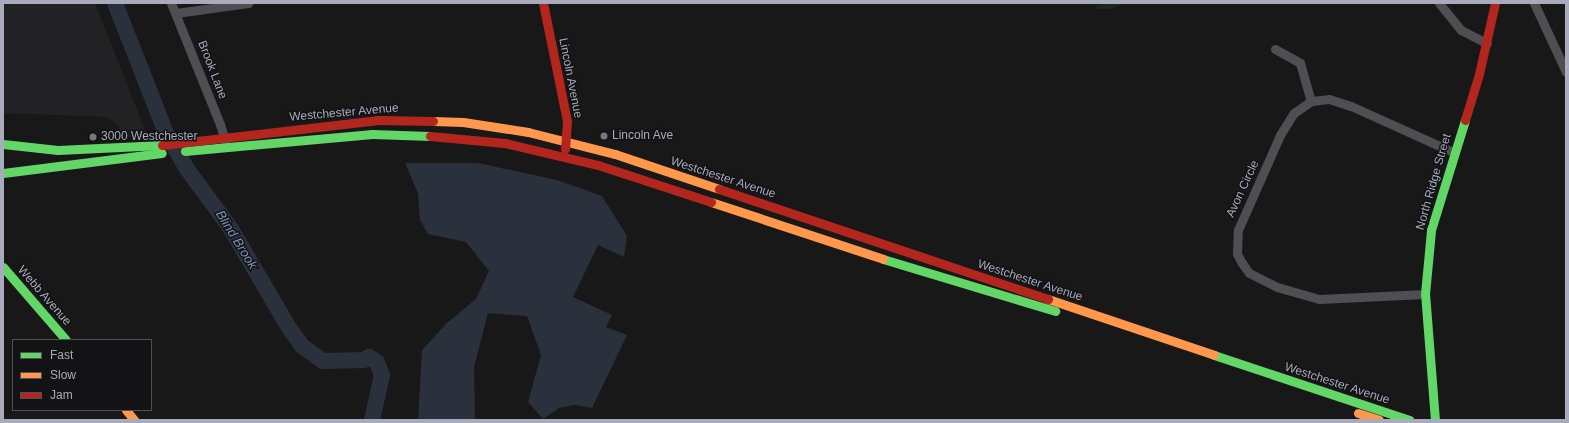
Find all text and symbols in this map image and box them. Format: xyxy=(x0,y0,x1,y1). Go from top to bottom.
street label: Lincoln Avenue xyxy=(555,36,585,120)
street label: Brook Lane xyxy=(194,39,230,101)
street label: Westchester Avenue xyxy=(288,101,400,125)
place label: Lincoln Ave xyxy=(612,129,674,143)
place label: 3000 Westchester xyxy=(101,130,197,144)
marker: Lincoln Ave xyxy=(599,131,609,141)
marker: 3000 Westchester xyxy=(88,132,98,142)
street label: North Ridge Street xyxy=(1413,132,1455,232)
street label: Westchester Avenue xyxy=(668,154,778,202)
street label: Avon Circle xyxy=(1224,158,1262,220)
water label: Blind Brook xyxy=(212,208,260,272)
street label: Westchester Avenue xyxy=(975,257,1085,305)
street label: Webb Avenue xyxy=(14,263,74,329)
legend xyxy=(12,339,152,411)
text: Fast xyxy=(50,348,73,362)
street label: Westchester Avenue xyxy=(1282,360,1392,408)
text: Slow xyxy=(50,368,76,382)
text: Jam xyxy=(50,388,73,402)

